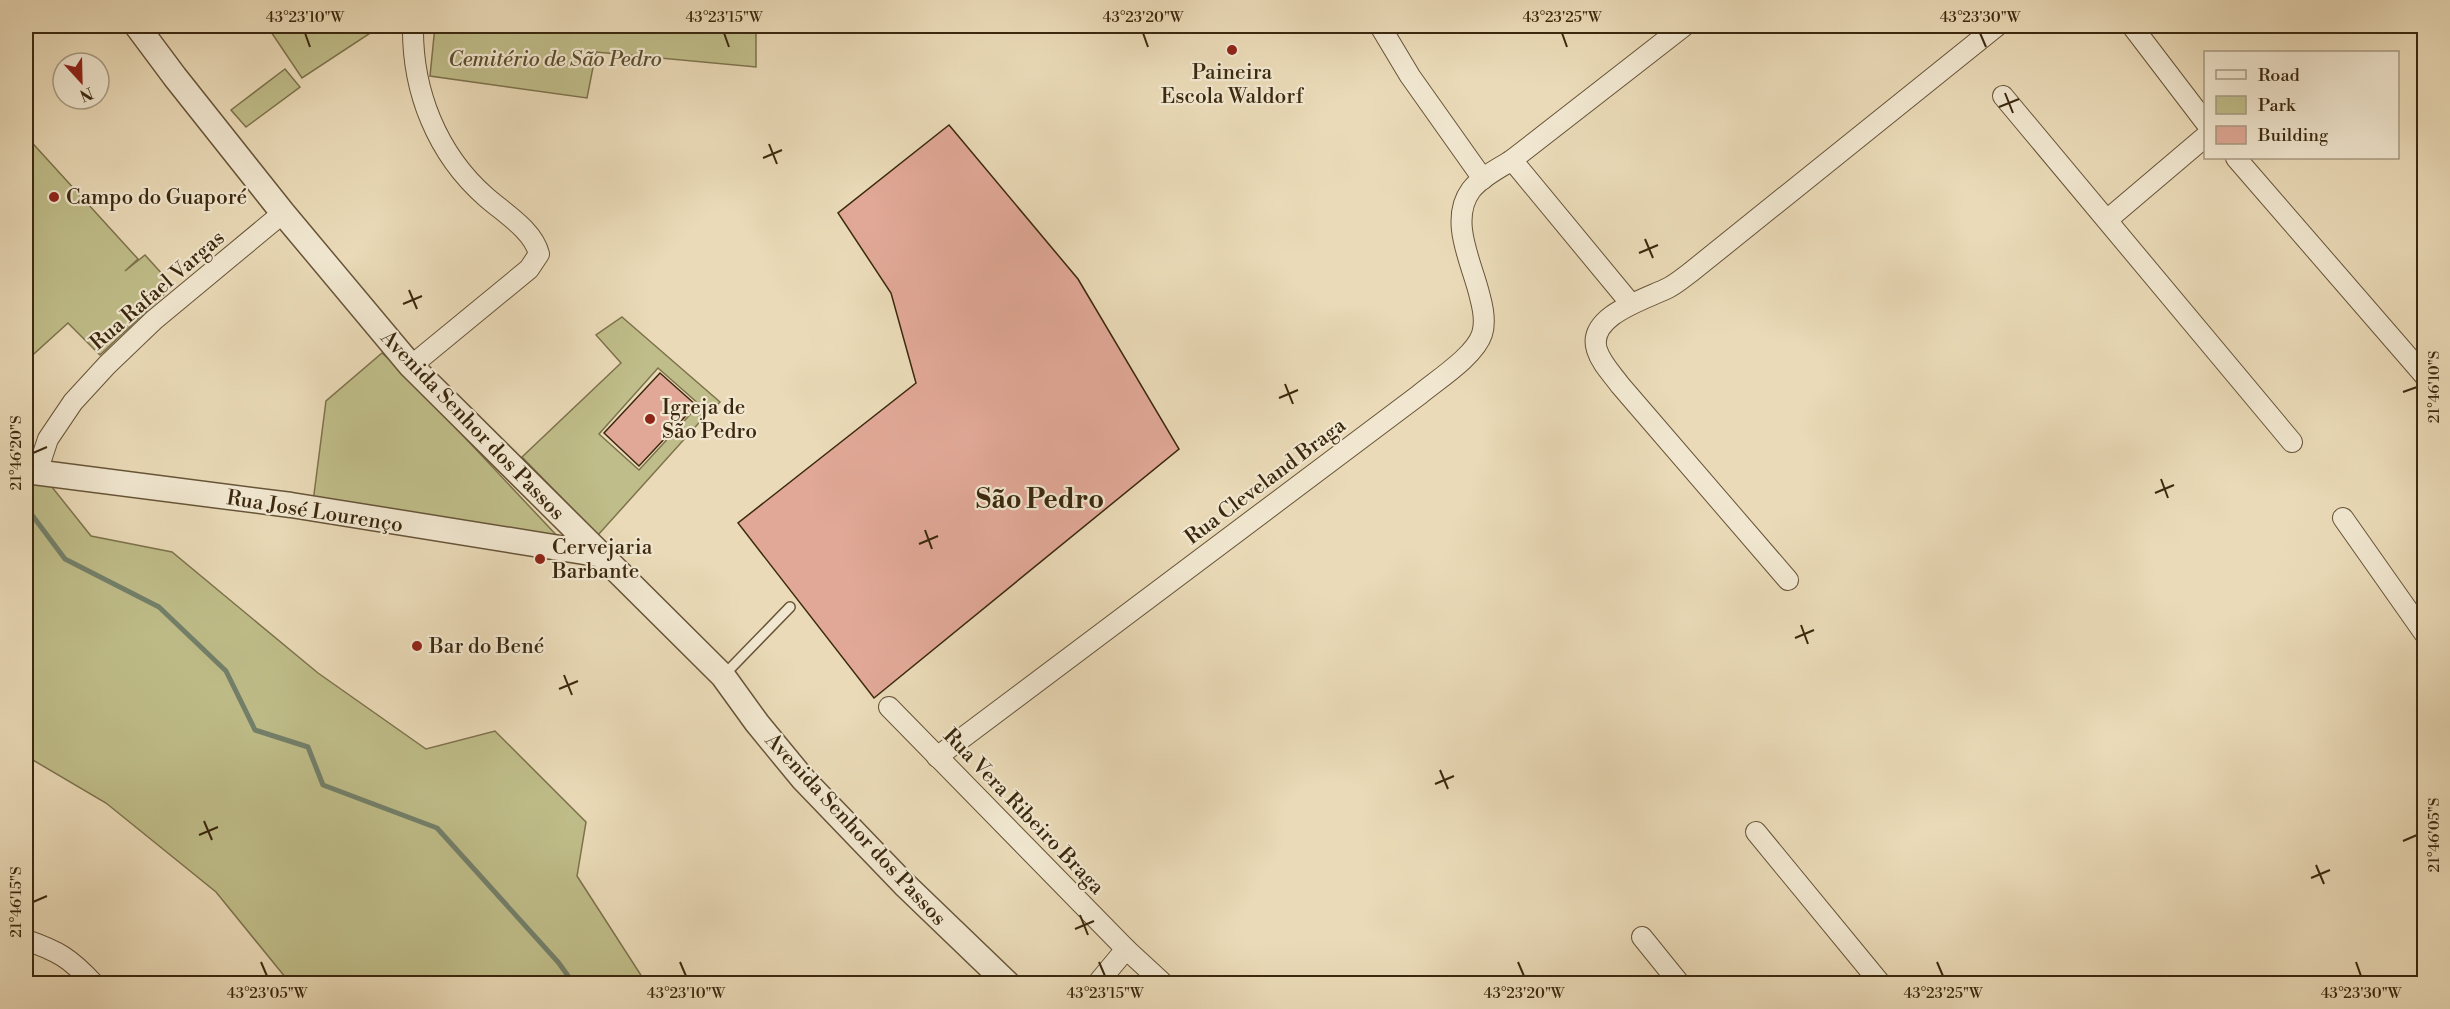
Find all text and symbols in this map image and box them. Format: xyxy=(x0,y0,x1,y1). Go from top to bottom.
text: 43°23'10"W xyxy=(266,8,345,27)
text: 43°23'15"W xyxy=(685,8,763,27)
text: 43°23'20"W xyxy=(1103,8,1184,27)
text: 43°23'25"W xyxy=(1522,8,1602,27)
text: 43°23'30"W xyxy=(1940,8,2021,27)
marker: Paineira Escola Waldorf xyxy=(1225,43,1239,57)
park label: Cemitério de São Pedro xyxy=(448,47,662,73)
north arrow xyxy=(51,51,111,111)
legend xyxy=(2204,51,2399,159)
place label: Paineira Escola Waldorf xyxy=(1161,60,1305,110)
text: Road xyxy=(2258,64,2301,87)
text: N xyxy=(76,82,96,106)
text: Park xyxy=(2258,94,2297,117)
text: Building xyxy=(2257,124,2329,147)
place label: Campo do Guaporé xyxy=(66,185,247,211)
marker: Campo do Guaporé xyxy=(47,190,61,204)
street label: Rua Rafael Vargas xyxy=(85,225,230,356)
street label: Avenida Senhor dos Passos xyxy=(374,325,570,526)
text: 21°46'10"S xyxy=(2425,351,2444,423)
place label: Igreja de São Pedro xyxy=(662,395,757,445)
marker: Igreja de São Pedro xyxy=(643,412,657,426)
street label: Rua Cleveland Braga xyxy=(1180,413,1352,551)
text: 21°46'20"S xyxy=(7,415,26,491)
district label: São Pedro xyxy=(976,483,1104,517)
street label: Rua José Lourenço xyxy=(225,485,405,539)
place label: Cervejaria Barbante xyxy=(551,535,653,585)
marker: Cervejaria Barbante xyxy=(533,552,547,566)
place label: Bar do Bené xyxy=(428,634,544,660)
marker: Bar do Bené xyxy=(410,639,424,653)
street label: Rua Vera Ribeiro Braga xyxy=(937,723,1110,900)
street label: Avenida Senhor dos Passos xyxy=(759,727,951,931)
text: 21°46'05"S xyxy=(2425,798,2444,872)
text: 21°46'15"S xyxy=(7,866,26,938)
text: 43°23'05"W xyxy=(227,984,308,1003)
text: 43°23'10"W xyxy=(647,984,726,1003)
text: 43°23'15"W xyxy=(1066,984,1144,1003)
text: 43°23'20"W xyxy=(1484,984,1565,1003)
text: 43°23'25"W xyxy=(1903,984,1983,1003)
text: 43°23'30"W xyxy=(2321,984,2402,1003)

